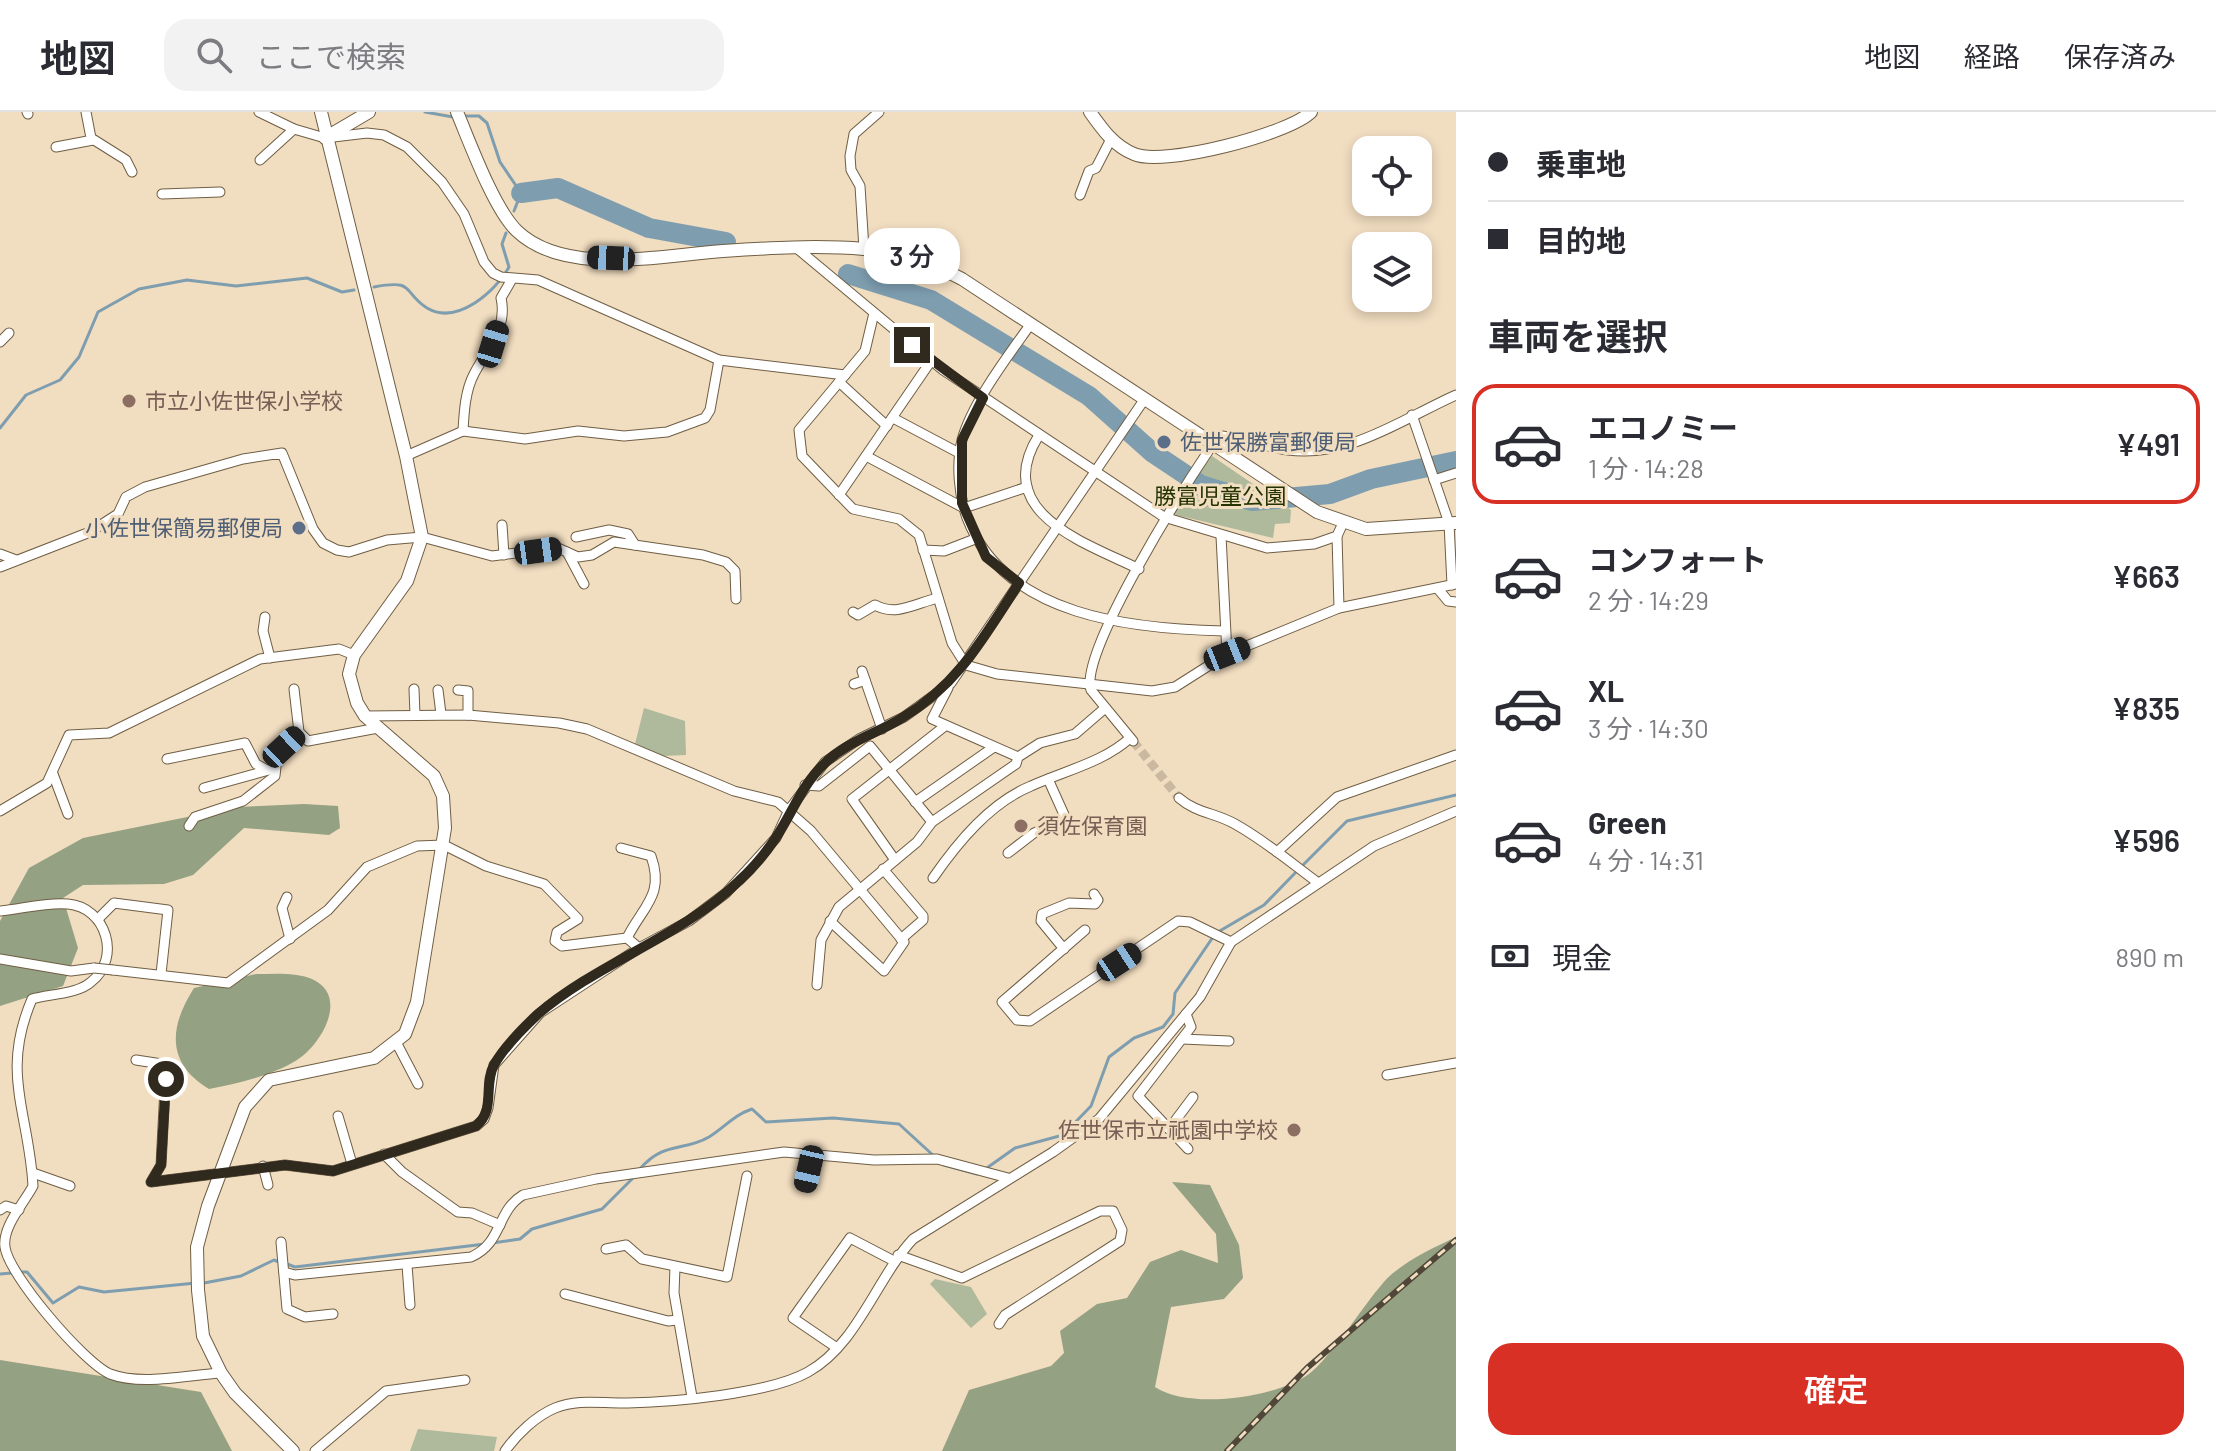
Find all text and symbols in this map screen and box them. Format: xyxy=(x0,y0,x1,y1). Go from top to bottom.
search box xyxy=(164,19,724,91)
icon: search xyxy=(192,33,236,77)
text: 地図 xyxy=(40,34,116,80)
text: ここで検索 xyxy=(256,38,406,74)
text: 地図 xyxy=(1864,39,1920,73)
text: 経路 xyxy=(1964,39,2020,73)
text: 保存済み xyxy=(2064,39,2176,73)
map controls xyxy=(1352,136,1432,312)
button: locate xyxy=(1352,136,1432,216)
text: 乗車地 xyxy=(1536,145,1626,181)
text: 目的地 xyxy=(1536,222,1626,258)
callout: 3 分 xyxy=(864,229,960,285)
button: layers xyxy=(1352,232,1432,312)
text: 3 分 xyxy=(889,240,935,271)
car xyxy=(587,245,635,271)
text: 車両を選択 xyxy=(1488,314,1668,357)
car xyxy=(475,318,511,370)
route end xyxy=(894,327,930,363)
place label: 市立小佐世保小学校 xyxy=(145,387,343,413)
marker: 市立小佐世保小学校 xyxy=(120,392,138,410)
icon: car xyxy=(1492,408,1564,480)
text: エコノミー xyxy=(1588,409,1738,445)
text: ¥491 xyxy=(2116,426,2180,462)
place label: 佐世保勝富郵便局 xyxy=(1180,428,1356,454)
marker: 佐世保勝富郵便局 xyxy=(1155,433,1173,451)
text: 1 分 · 14:28 xyxy=(1588,452,1704,483)
park label: 勝富児童公園 xyxy=(1154,482,1286,508)
place label: 小佐世保簡易郵便局 xyxy=(85,514,283,540)
marker: 小佐世保簡易郵便局 xyxy=(290,519,308,537)
car xyxy=(513,536,563,566)
icon: car xyxy=(1492,540,1564,612)
text: コンフォート xyxy=(1588,541,1767,577)
text: ¥663 xyxy=(2112,558,2180,594)
text: 2 分 · 14:29 xyxy=(1588,584,1709,615)
car xyxy=(1200,634,1254,674)
icon: car xyxy=(1492,672,1564,744)
text: XL xyxy=(1588,672,1624,708)
text: ¥835 xyxy=(2112,690,2180,726)
text: 3 分 · 14:30 xyxy=(1588,712,1709,743)
car xyxy=(258,722,310,772)
icon: car xyxy=(1492,804,1564,876)
text: Green xyxy=(1588,804,1667,840)
place label: 須佐保育園 xyxy=(1037,812,1147,838)
marker: 須佐保育園 xyxy=(1012,817,1030,835)
text: ¥596 xyxy=(2112,822,2180,858)
text: 4 分 · 14:31 xyxy=(1588,844,1704,875)
icon: cash xyxy=(1488,934,1532,978)
car xyxy=(1092,939,1146,985)
text: 現金 xyxy=(1552,939,1612,975)
text: 890 m xyxy=(2116,941,2184,972)
route start xyxy=(148,1061,184,1097)
place label: 佐世保市立祇園中学校 xyxy=(1058,1116,1278,1142)
marker: 佐世保市立祇園中学校 xyxy=(1285,1121,1303,1139)
car xyxy=(792,1143,826,1195)
button: 確定 xyxy=(1488,1343,2184,1435)

